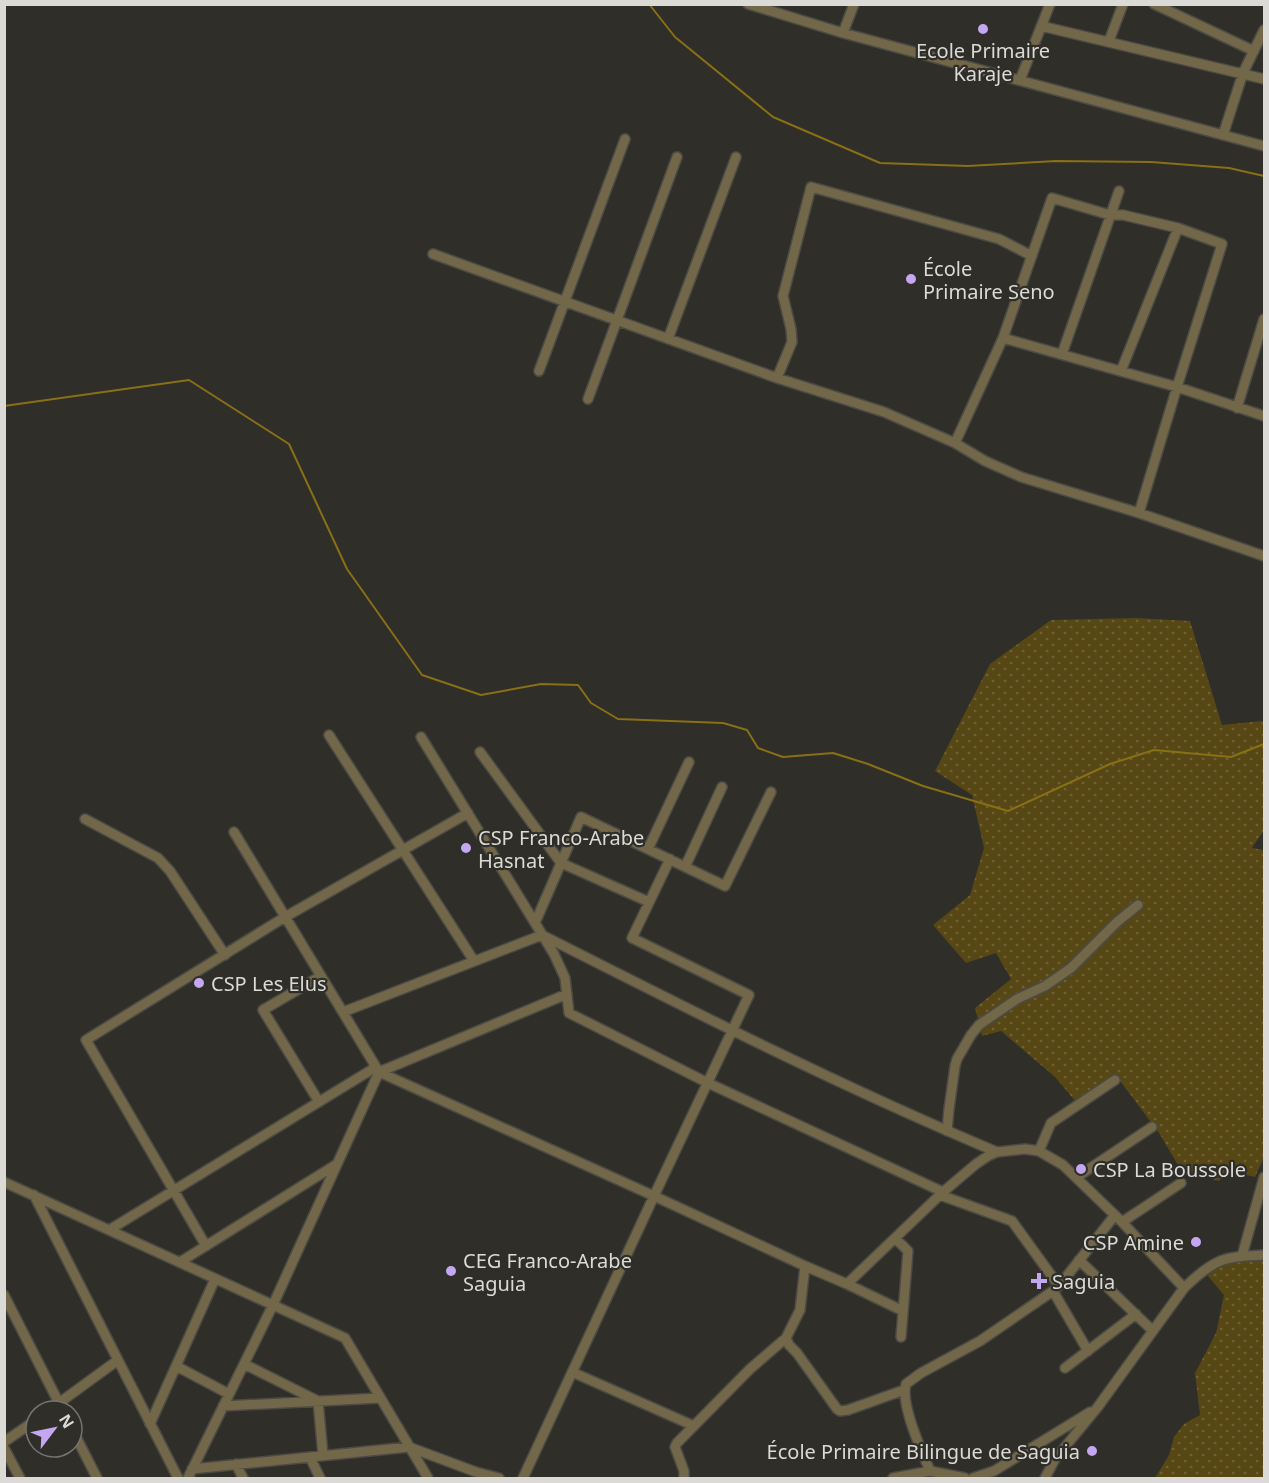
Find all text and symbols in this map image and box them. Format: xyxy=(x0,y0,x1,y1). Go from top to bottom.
marker: Ecole Primaire Karaje xyxy=(976,22,990,36)
place label: Ecole Primaire Karaje xyxy=(916,37,1050,87)
place label: École Primaire Seno xyxy=(923,255,1055,305)
marker: École Primaire Seno xyxy=(904,272,918,286)
place label: CSP Franco-Arabe Hasnat xyxy=(478,824,644,874)
marker: CSP Franco-Arabe Hasnat xyxy=(459,841,473,855)
place label: CSP Les Elus xyxy=(211,970,327,997)
marker: CSP Les Elus xyxy=(192,976,206,990)
place label: CSP La Boussole xyxy=(1093,1156,1246,1183)
marker: CSP La Boussole xyxy=(1074,1162,1088,1176)
place label: CSP Amine xyxy=(1083,1229,1184,1256)
marker: CSP Amine xyxy=(1189,1235,1203,1249)
place label: CEG Franco-Arabe Saguia xyxy=(463,1247,632,1297)
marker: CEG Franco-Arabe Saguia xyxy=(444,1264,458,1278)
place label: Saguia xyxy=(1052,1268,1115,1295)
marker: Saguia xyxy=(1030,1272,1048,1290)
north arrow xyxy=(24,1399,84,1459)
text: N xyxy=(54,1410,79,1432)
place label: École Primaire Bilingue de Saguia xyxy=(767,1438,1080,1465)
marker: École Primaire Bilingue de Saguia xyxy=(1085,1444,1099,1458)

